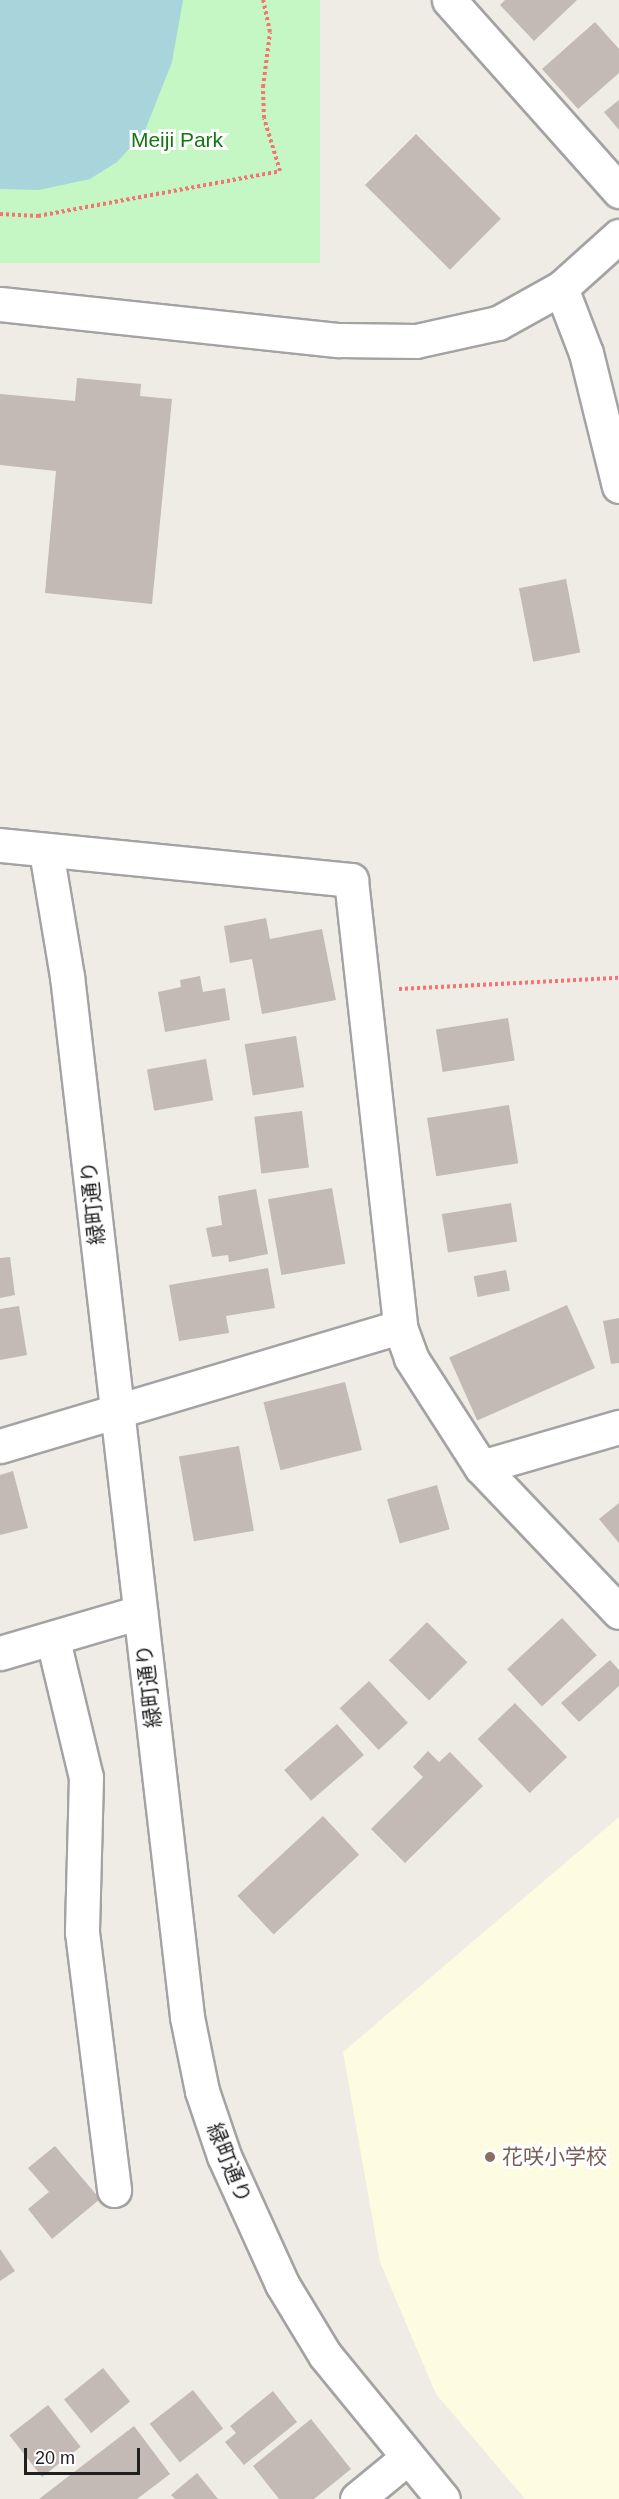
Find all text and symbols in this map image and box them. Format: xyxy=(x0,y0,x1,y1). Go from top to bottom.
park label: Meiji Park xyxy=(131,127,223,153)
street label: 緑町通り xyxy=(76,1160,110,1246)
street label: 緑町通り xyxy=(131,1643,167,1729)
street label: 緑町通り xyxy=(202,2119,256,2207)
place label: 花咲小学校 xyxy=(502,2144,607,2170)
marker: 花咲小学校 xyxy=(483,2150,497,2164)
scale bar xyxy=(27,2436,142,2474)
text: 20 m xyxy=(35,2448,75,2468)

